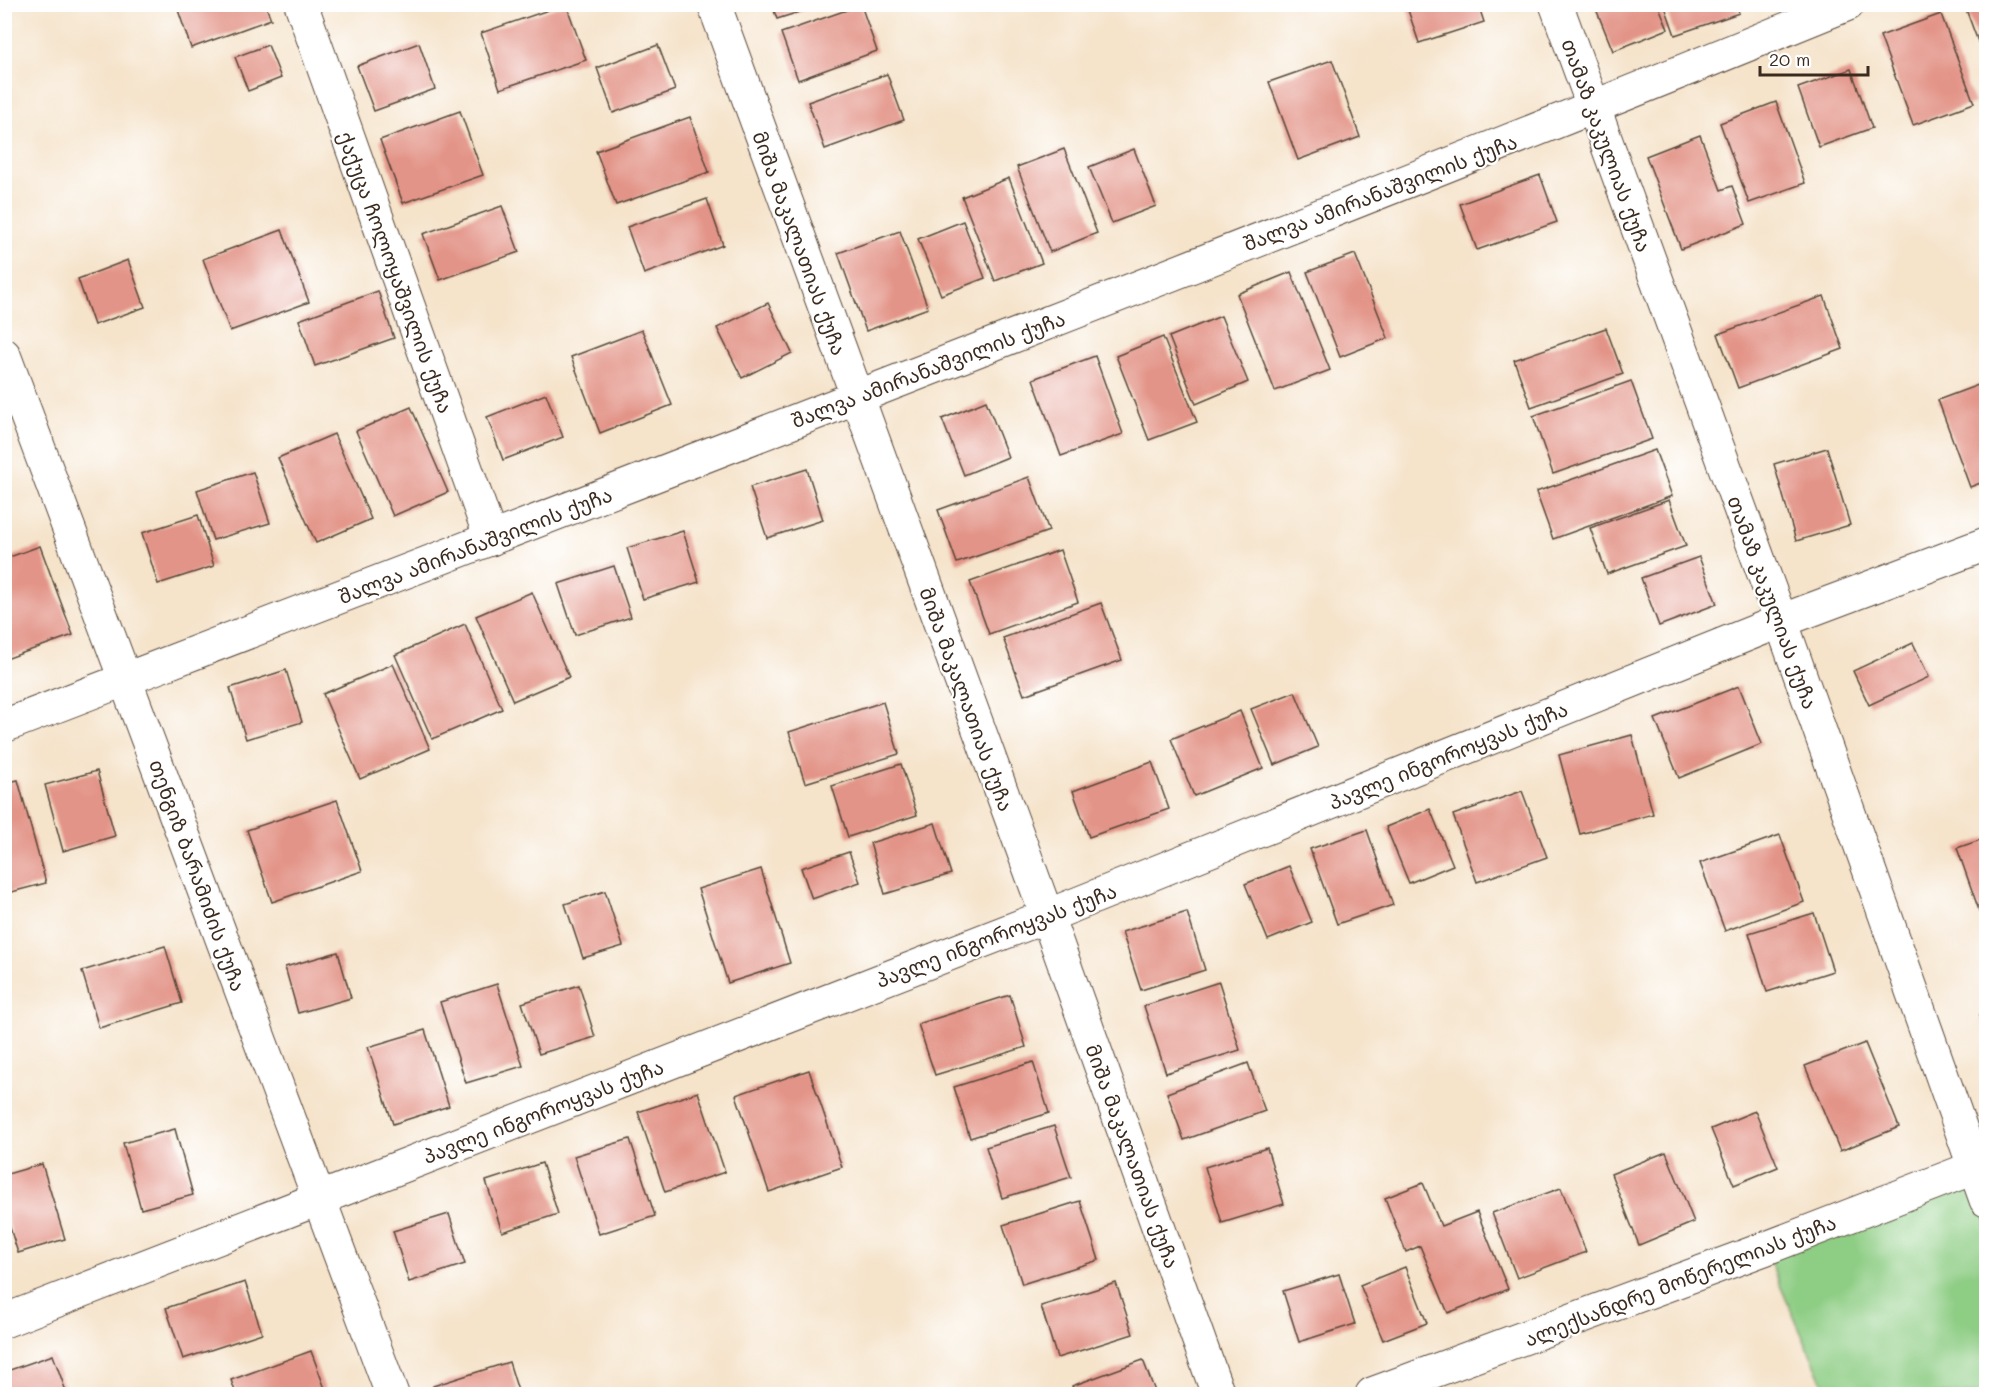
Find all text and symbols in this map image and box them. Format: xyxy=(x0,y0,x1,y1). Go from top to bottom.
street label: თამაზ კაკულიას ქუჩა xyxy=(1555,35,1658,256)
scale bar xyxy=(1760,39,1868,77)
text: 20 m xyxy=(1769,47,1810,71)
street label: ქაქუცა ჩოლოყაშვილის ქუჩა xyxy=(332,127,459,417)
street label: მიშა მაკალათიას ქუჩა xyxy=(746,127,853,359)
street label: შალვა ამირანაშვილის ქუჩა xyxy=(1240,128,1521,257)
street label: შალვა ამირანაშვილის ქუჩა xyxy=(788,305,1069,434)
street label: შალვა ამირანაშვილის ქუჩა xyxy=(335,481,616,610)
street label: თამაზ კაკულიას ქუჩა xyxy=(1721,492,1824,713)
street label: მიშა მაკალათიას ქუჩა xyxy=(913,583,1020,815)
street label: პავლე ინგოროყვას ქუჩა xyxy=(1325,695,1572,816)
street label: თენგიზ ბარამიძის ქუჩა xyxy=(144,756,252,994)
street label: პავლე ინგოროყვას ქუჩა xyxy=(872,877,1120,994)
street label: მიშა მაკალათიას ქუჩა xyxy=(1079,1040,1186,1272)
street label: პავლე ინგოროყვას ქუჩა xyxy=(419,1053,667,1170)
street label: ალექსანდრე მოწერელიას ქუჩა xyxy=(1521,1208,1840,1352)

